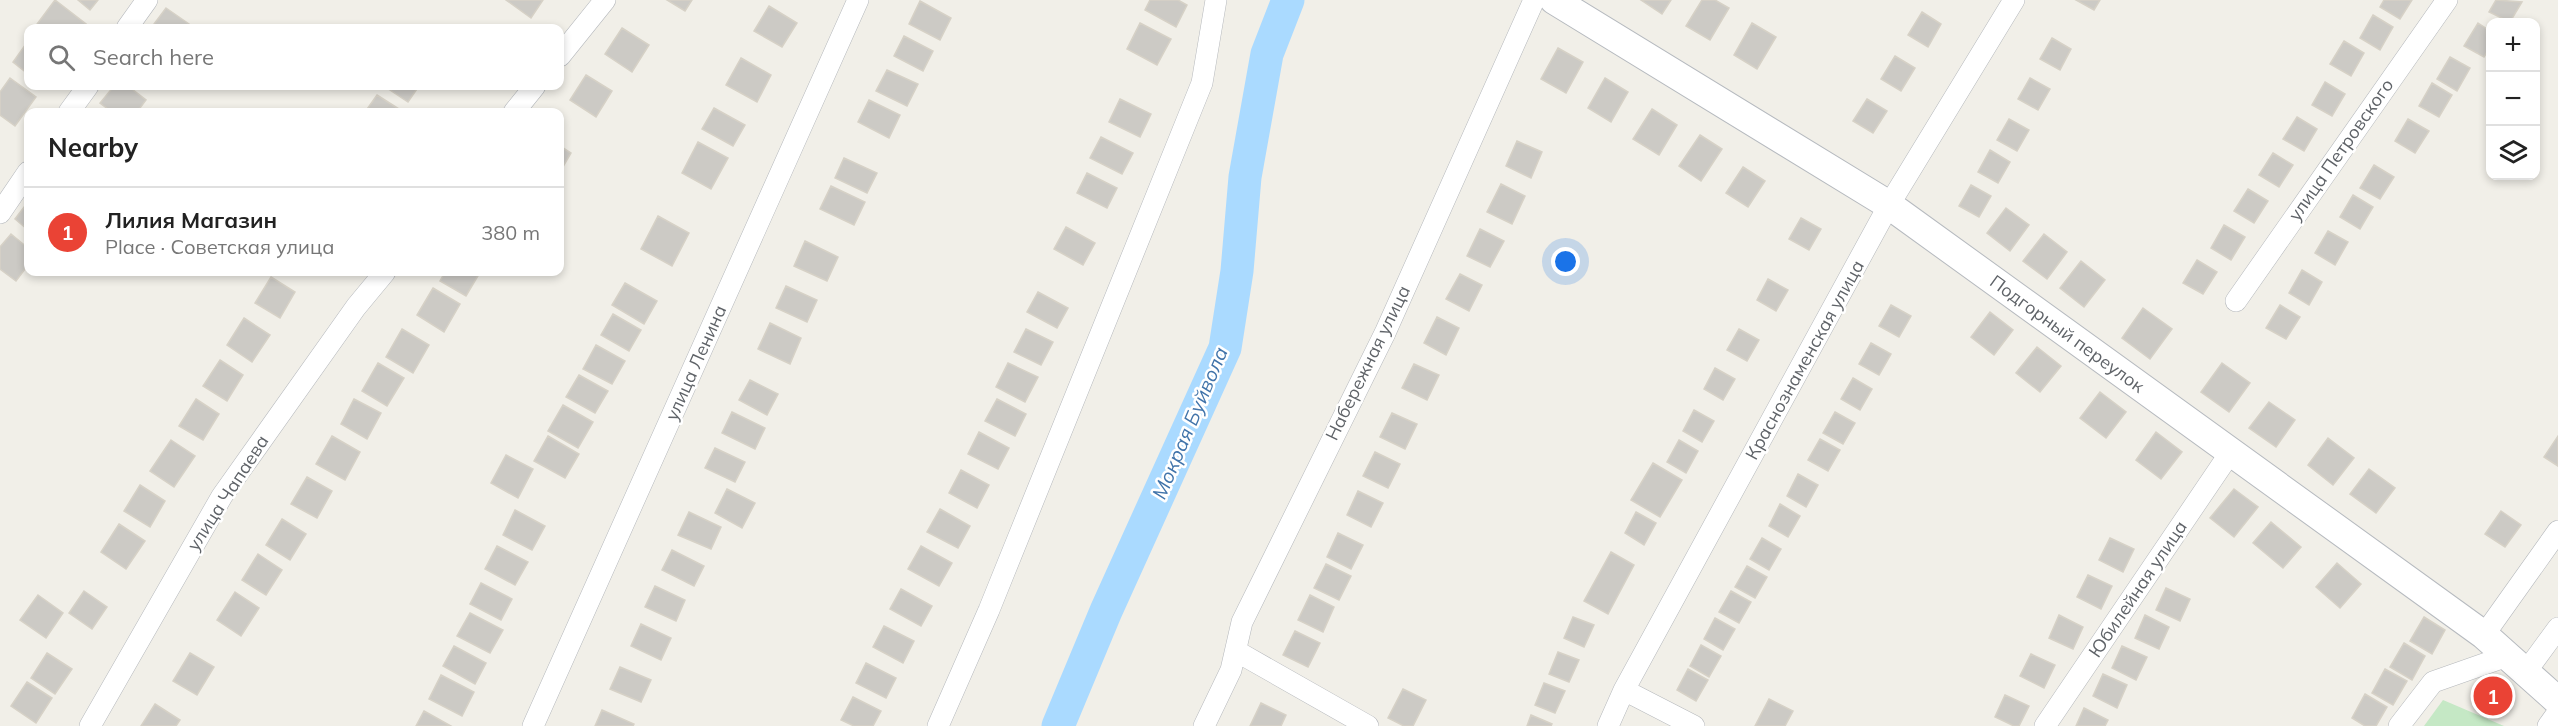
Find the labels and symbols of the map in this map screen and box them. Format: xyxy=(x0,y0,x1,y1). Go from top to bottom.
street label: улица Петровского xyxy=(2283,74,2398,225)
your location xyxy=(1551,247,1580,276)
street label: Краснознаменская улица xyxy=(1740,256,1869,464)
street label: Подгорный переулок xyxy=(1985,270,2149,398)
street label: Набережная улица xyxy=(1320,282,1415,444)
street label: улица Ленина xyxy=(660,301,731,424)
water label: Мокрая Буйвола xyxy=(1146,343,1233,503)
street label: улица Чапаева xyxy=(182,431,274,555)
street label: Юбилейная улица xyxy=(2083,516,2192,661)
pin: 1 xyxy=(2474,674,2512,718)

